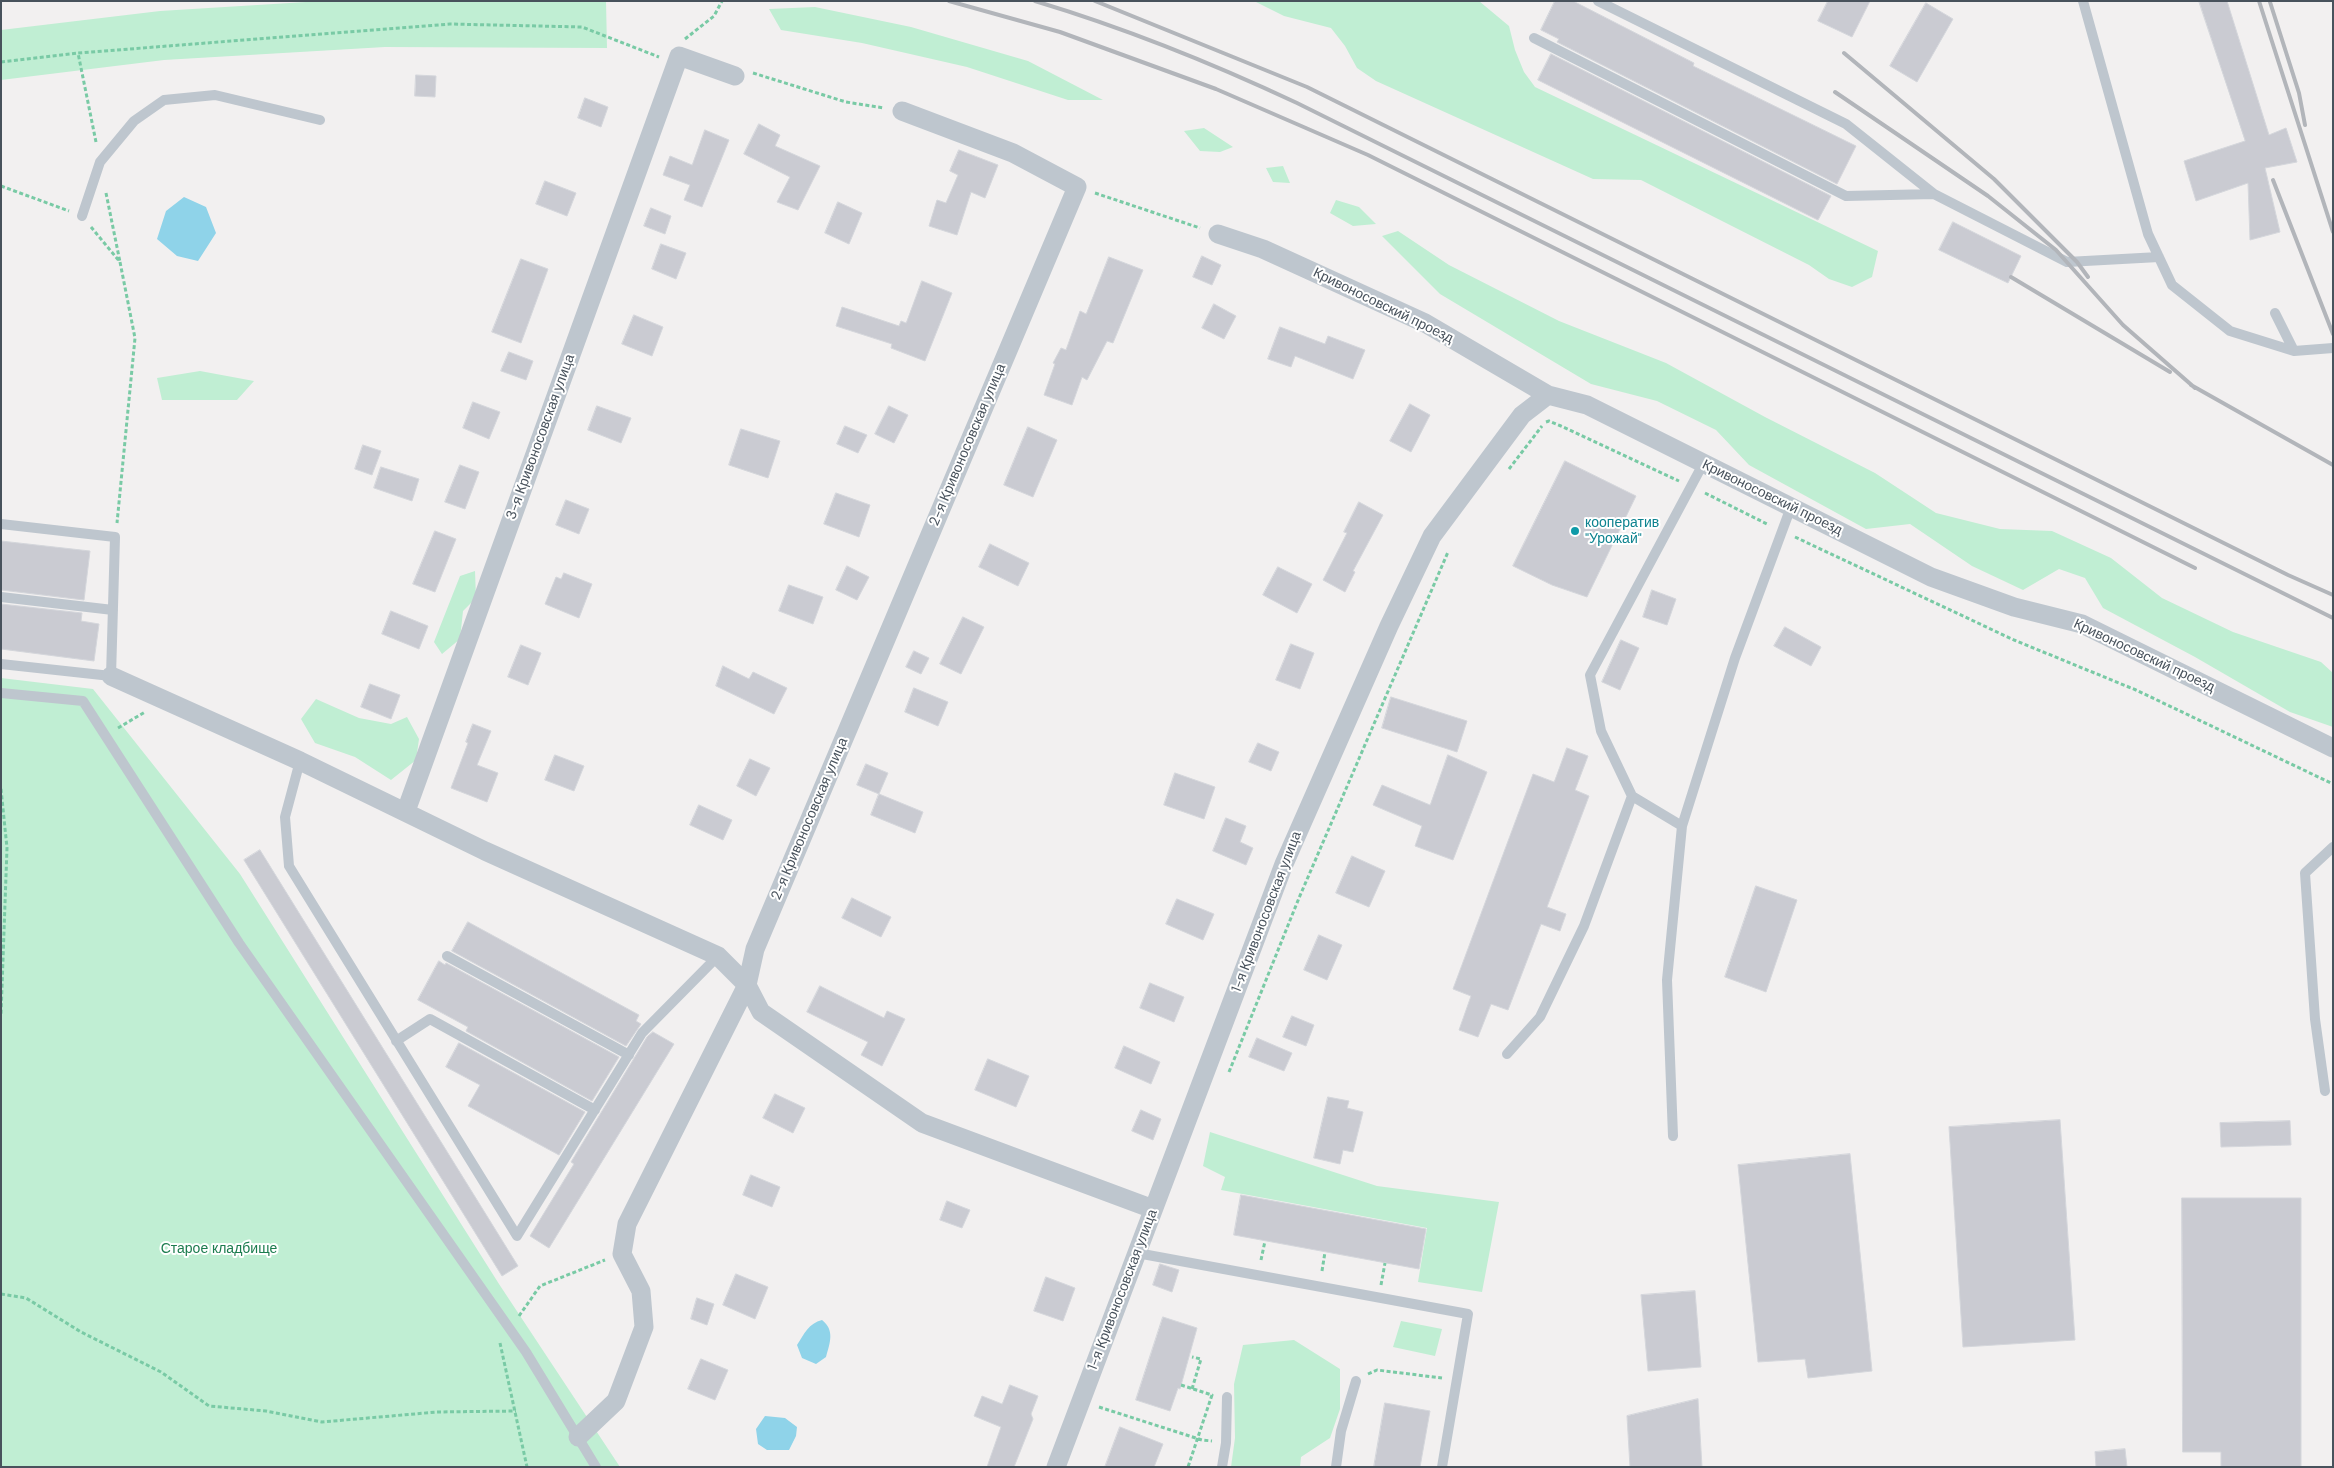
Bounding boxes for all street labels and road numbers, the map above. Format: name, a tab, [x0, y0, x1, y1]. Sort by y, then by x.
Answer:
street label: Кривоносовский проезд	[1310, 265, 1456, 347]
street label: 3-я Кривоносовская улица	[503, 352, 579, 522]
street label: 2-я Кривоносовская улица	[926, 361, 1010, 529]
street label: Кривоносовский проезд	[1699, 457, 1845, 539]
street label: Кривоносовский проезд	[2071, 616, 2217, 696]
street label: 2-я Кривоносовская улица	[768, 735, 852, 903]
street label: 1-я Кривоносовская улица	[1229, 829, 1305, 995]
street label: 1-я Кривоносовская улица	[1085, 1207, 1161, 1373]

